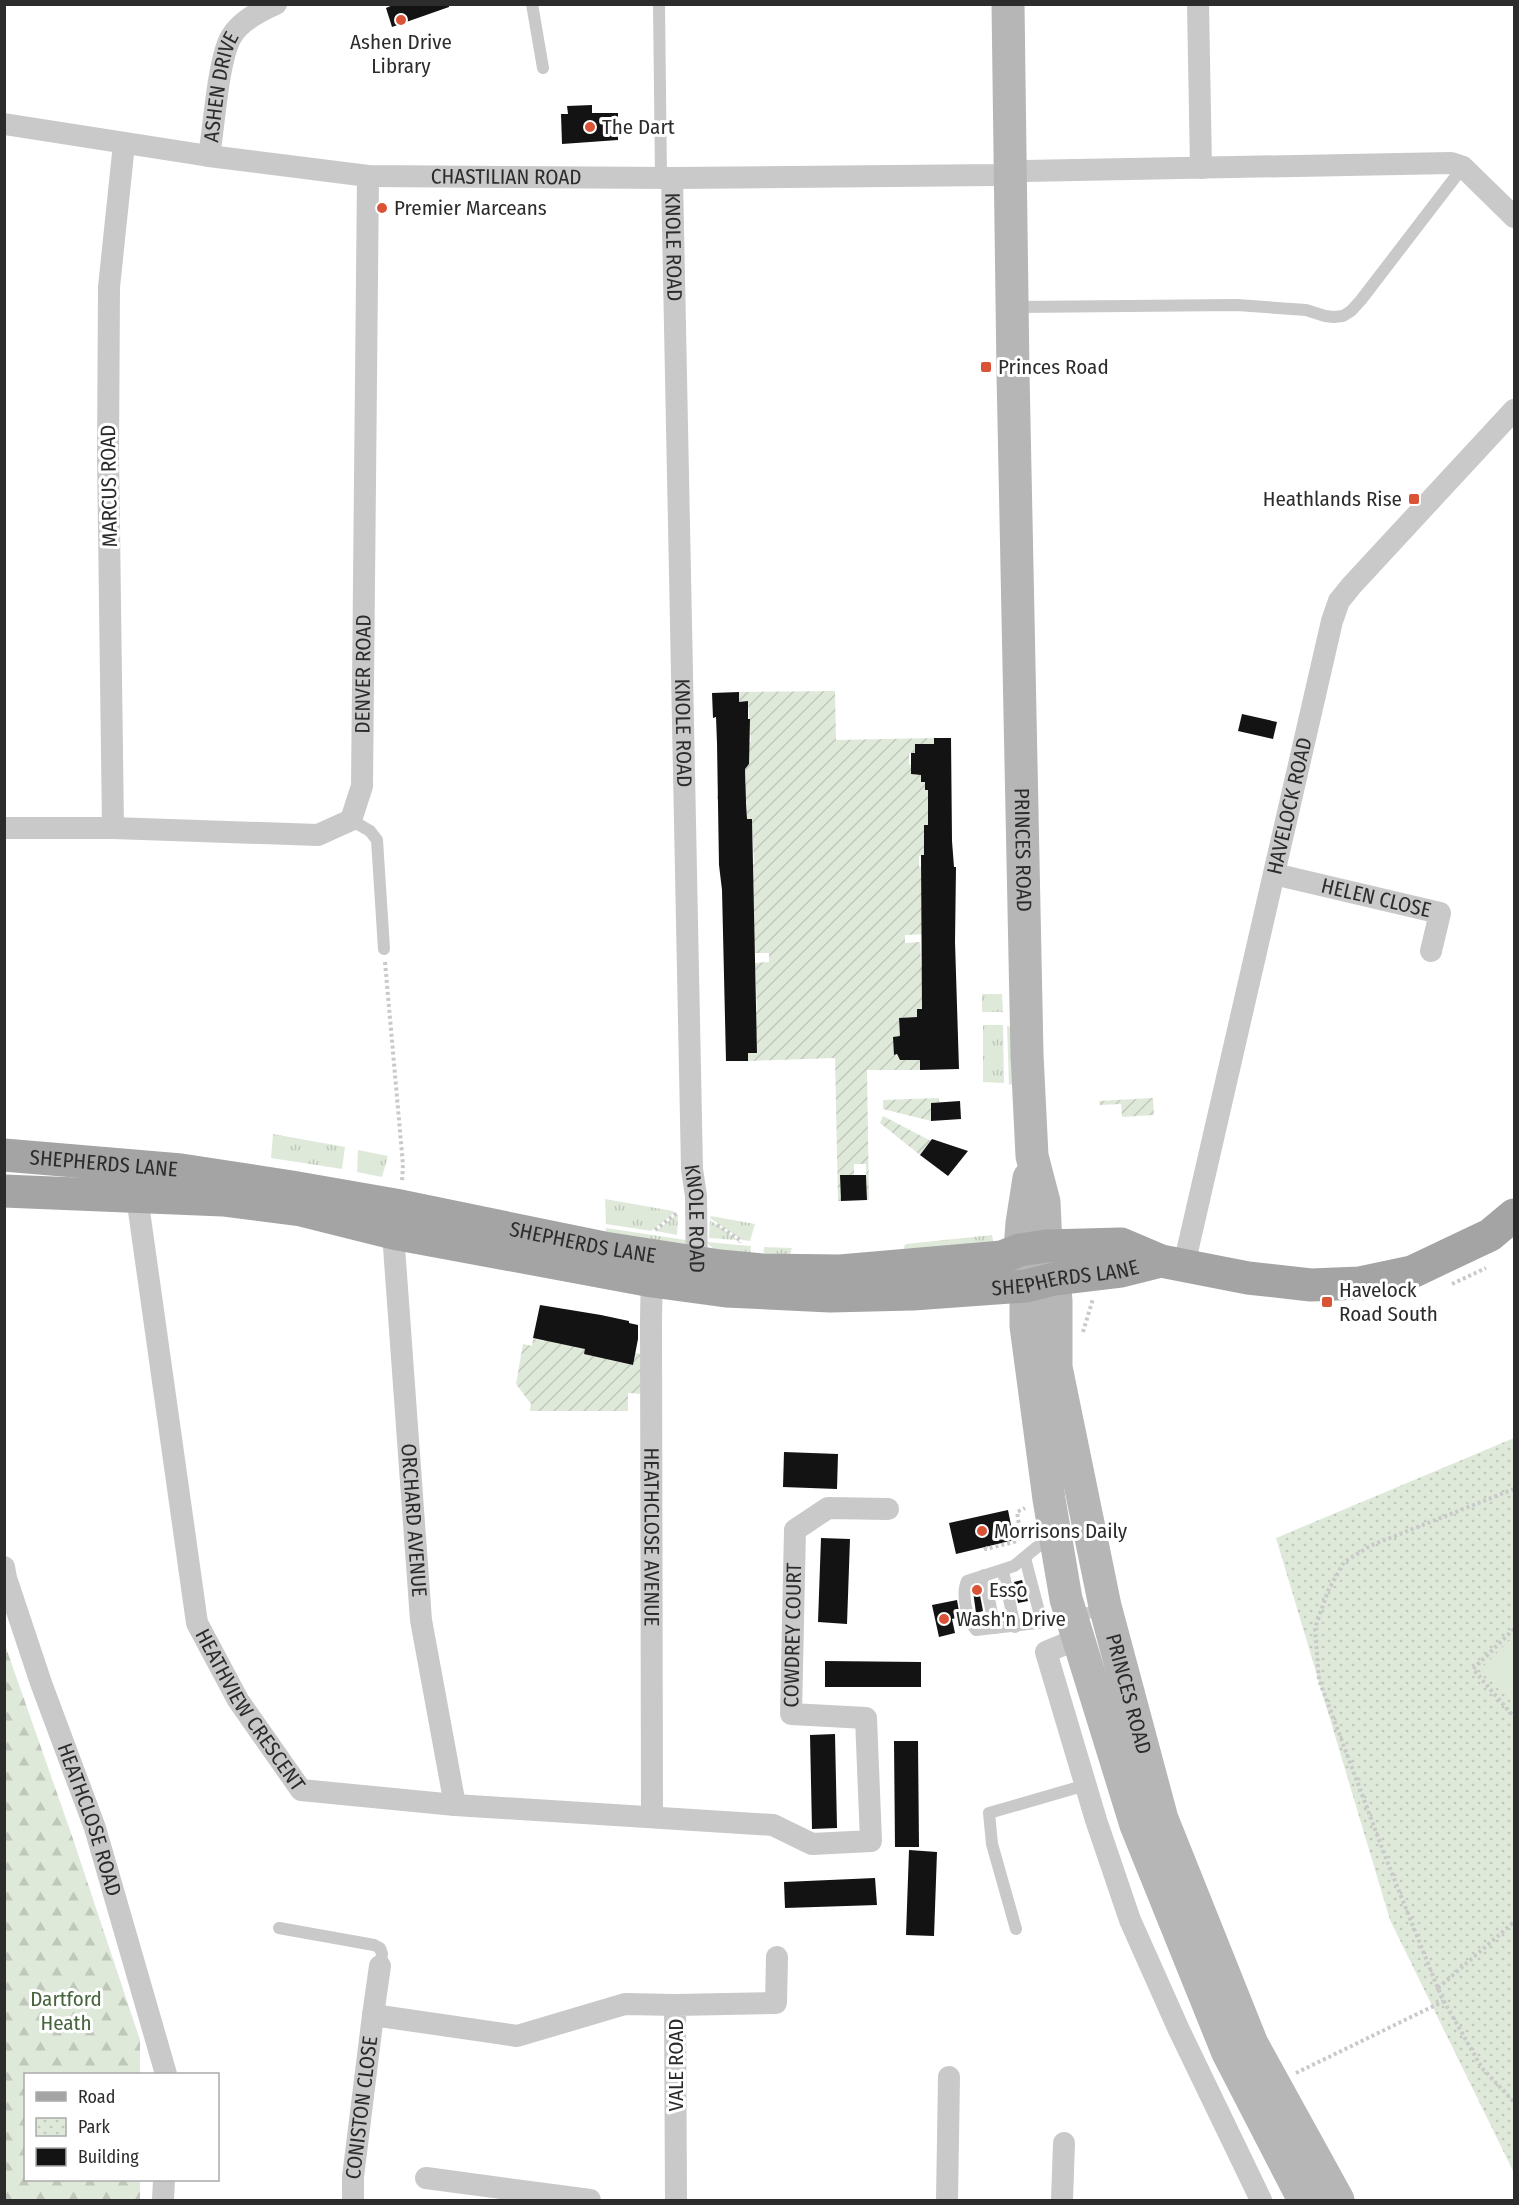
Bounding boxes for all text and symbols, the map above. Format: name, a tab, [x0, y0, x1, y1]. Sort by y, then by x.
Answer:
marker: Ashen Drive Library	[394, 13, 408, 27]
street label: ASHEN DRIVE	[198, 27, 245, 144]
place label: Ashen Drive Library	[350, 29, 452, 79]
place label: The Dart	[602, 114, 675, 140]
marker: The Dart	[583, 120, 597, 134]
street label: CHASTILIAN ROAD	[431, 163, 582, 190]
street label: KNOLE ROAD	[659, 192, 687, 302]
place label: Premier Marceans	[394, 195, 547, 221]
marker: Premier Marceans	[375, 201, 389, 215]
place label: Princes Road	[998, 354, 1109, 380]
marker: Princes Road	[979, 360, 993, 374]
street label: MARCUS ROAD	[95, 424, 123, 548]
place label: Heathlands Rise	[1263, 486, 1402, 512]
marker: Heathlands Rise	[1407, 492, 1421, 506]
street label: DENVER ROAD	[350, 614, 377, 734]
street label: KNOLE ROAD	[669, 678, 697, 787]
street label: HAVELOCK ROAD	[1261, 735, 1318, 877]
street label: PRINCES ROAD	[1009, 788, 1037, 912]
street label: HELEN CLOSE	[1319, 873, 1434, 924]
street label: SHEPHERDS LANE	[29, 1144, 179, 1183]
street label: KNOLE ROAD	[678, 1163, 710, 1273]
street label: SHEPHERDS LANE	[507, 1216, 658, 1269]
street label: SHEPHERDS LANE	[991, 1254, 1142, 1301]
place label: Havelock Road South	[1339, 1277, 1438, 1327]
marker: Havelock Road South	[1320, 1295, 1334, 1309]
street label: ORCHARD AVENUE	[395, 1443, 432, 1598]
street label: HEATHCLOSE AVENUE	[638, 1448, 665, 1627]
place label: Morrisons Daily	[994, 1518, 1128, 1544]
marker: Morrisons Daily	[975, 1524, 989, 1538]
street label: COWDREY COURT	[778, 1562, 807, 1708]
place label: Esso	[989, 1577, 1028, 1603]
marker: Esso	[970, 1583, 984, 1597]
place label: Wash'n Drive	[956, 1606, 1066, 1632]
marker: Wash'n Drive	[937, 1612, 951, 1626]
street label: HEATHVIEW CRESCENT	[189, 1624, 311, 1796]
street label: PRINCES ROAD	[1100, 1631, 1157, 1757]
street label: HEATHCLOSE ROAD	[52, 1739, 127, 1899]
park label: Dartford Heath	[30, 1986, 102, 2036]
street label: VALE ROAD	[663, 2018, 689, 2112]
street label: CONISTON CLOSE	[340, 2034, 383, 2181]
legend	[24, 2073, 219, 2181]
text: Road	[78, 2086, 115, 2108]
text: Park	[78, 2116, 111, 2138]
text: Building	[78, 2146, 139, 2168]

